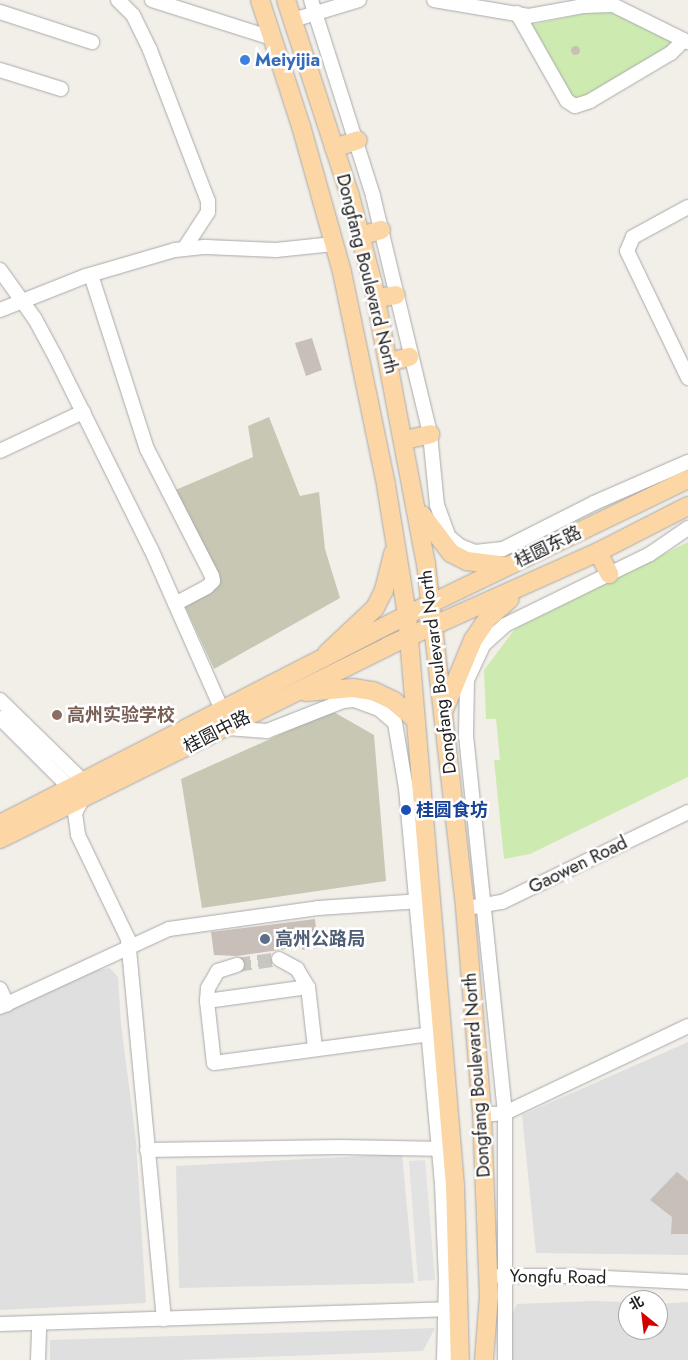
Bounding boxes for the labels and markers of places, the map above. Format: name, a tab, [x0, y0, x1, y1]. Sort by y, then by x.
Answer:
place label: Meiyijia	[255, 49, 320, 71]
marker: Meiyijia	[239, 54, 251, 66]
place label: 高州实验学校	[67, 704, 175, 726]
marker: 高州实验学校	[51, 709, 63, 721]
place label: 桂圆食坊	[416, 799, 488, 821]
marker: 桂圆食坊	[400, 804, 412, 816]
place label: 高州公路局	[275, 928, 365, 950]
marker: 高州公路局	[259, 933, 271, 945]

